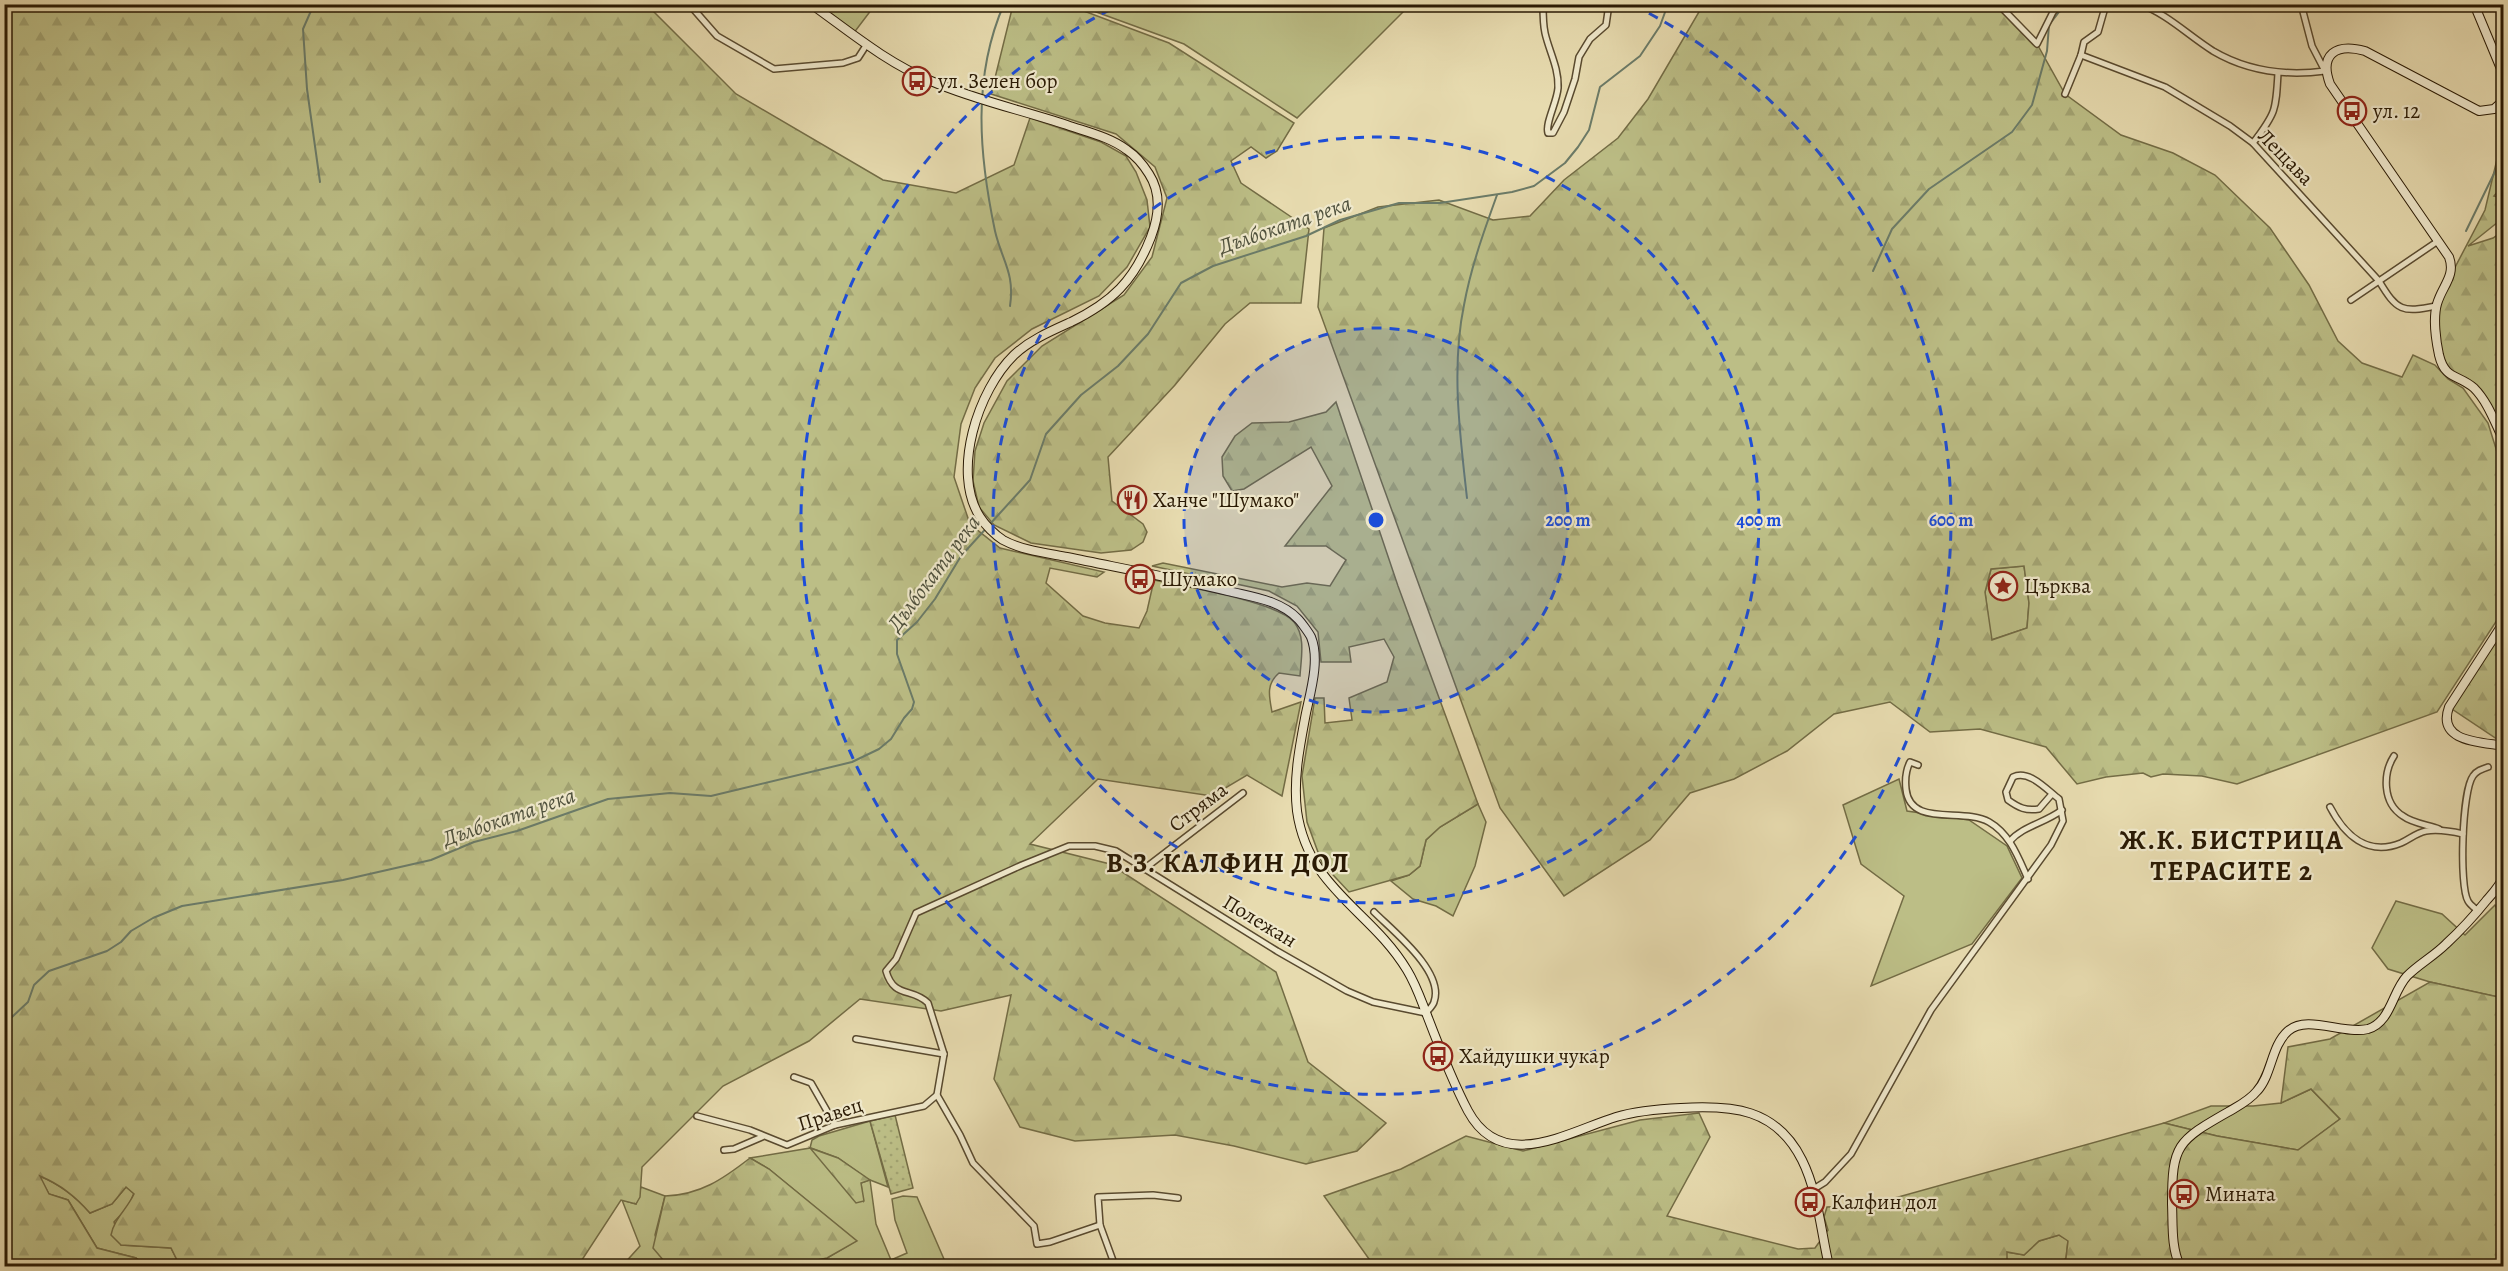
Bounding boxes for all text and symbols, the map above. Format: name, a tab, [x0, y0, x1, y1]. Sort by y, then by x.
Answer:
bus stop icon: ул. Зелен бор	[901, 65, 933, 97]
place label: ул. Зелен бор	[937, 67, 1058, 95]
bus stop icon: ул. 12	[2336, 95, 2368, 127]
place label: ул. 12	[2372, 97, 2420, 125]
street label: Лещава	[2252, 122, 2320, 192]
water label: Дълбоката река	[1213, 188, 1355, 262]
restaurant icon: Ханче "Шумако"	[1116, 484, 1148, 516]
place label: Ханче "Шумако"	[1153, 486, 1299, 514]
text: 200 m	[1545, 508, 1591, 532]
text: 400 m	[1737, 508, 1781, 532]
text: 600 m	[1929, 508, 1973, 532]
water label: Дълбоката река	[879, 509, 988, 639]
centre of rings	[1366, 510, 1386, 530]
bus stop icon: Шумако	[1124, 563, 1156, 595]
place label: Шумако	[1161, 565, 1237, 593]
place icon: Църква	[1987, 570, 2019, 602]
place label: Църква	[2024, 572, 2091, 600]
street label: Стряма	[1163, 775, 1233, 838]
water label: Дълбоката река	[437, 780, 579, 854]
district label: Ж.К. БИСТРИЦА ТЕРАСИТЕ 2	[2120, 822, 2344, 889]
district label: В.З. КАЛФИН ДОЛ	[1106, 845, 1350, 881]
street label: Полежан	[1218, 888, 1302, 954]
bus stop icon: Хайдушки чукар	[1422, 1040, 1454, 1072]
place label: Хайдушки чукар	[1459, 1042, 1610, 1070]
street label: Правец	[794, 1090, 866, 1138]
bus stop icon: Мината	[2168, 1178, 2200, 1210]
place label: Мината	[2205, 1180, 2276, 1208]
bus stop icon: Калфин дол	[1794, 1186, 1826, 1218]
place label: Калфин дол	[1831, 1188, 1937, 1216]

